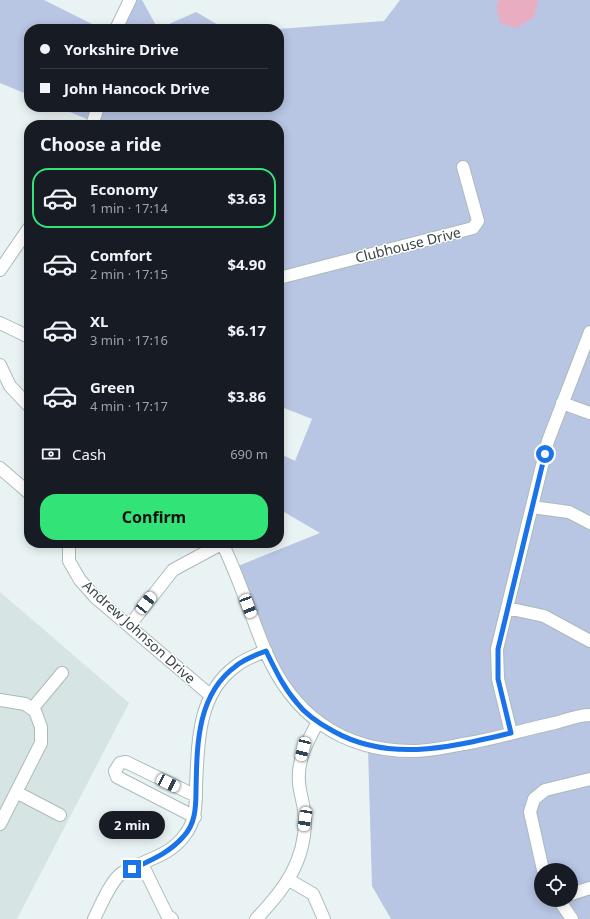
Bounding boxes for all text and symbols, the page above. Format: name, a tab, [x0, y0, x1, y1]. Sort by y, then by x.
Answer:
text: Yorkshire Drive	[64, 39, 179, 59]
text: John Hancock Drive	[64, 78, 210, 98]
text: Choose a ride	[40, 132, 161, 156]
text: Economy	[90, 179, 158, 199]
icon: car	[42, 180, 78, 216]
text: $3.63	[227, 188, 266, 208]
text: 1 min · 17:14	[90, 199, 168, 217]
street label: Clubhouse Drive	[353, 222, 463, 267]
text: Comfort	[90, 245, 152, 265]
icon: car	[42, 246, 78, 282]
text: $4.90	[227, 254, 266, 274]
text: 2 min · 17:15	[90, 265, 168, 283]
text: XL	[90, 311, 108, 331]
icon: car	[42, 312, 78, 348]
text: $6.17	[227, 320, 266, 340]
text: 3 min · 17:16	[90, 331, 168, 349]
text: Green	[90, 377, 135, 397]
icon: car	[42, 378, 78, 414]
text: $3.86	[227, 386, 266, 406]
text: 4 min · 17:17	[90, 397, 168, 415]
icon: cash	[40, 443, 62, 465]
text: Cash	[72, 444, 106, 464]
text: 690 m	[230, 445, 268, 463]
route start	[536, 445, 554, 463]
button: Confirm	[40, 494, 268, 540]
street label: Andrew Johnson Drive	[79, 576, 200, 687]
car	[134, 590, 158, 616]
car	[238, 593, 258, 619]
car	[294, 736, 312, 762]
car	[155, 772, 181, 794]
car	[297, 806, 313, 832]
callout: 2 min	[99, 811, 165, 839]
text: 2 min	[114, 816, 150, 834]
route end	[123, 860, 141, 878]
map controls	[534, 863, 578, 907]
button: locate	[534, 863, 578, 907]

